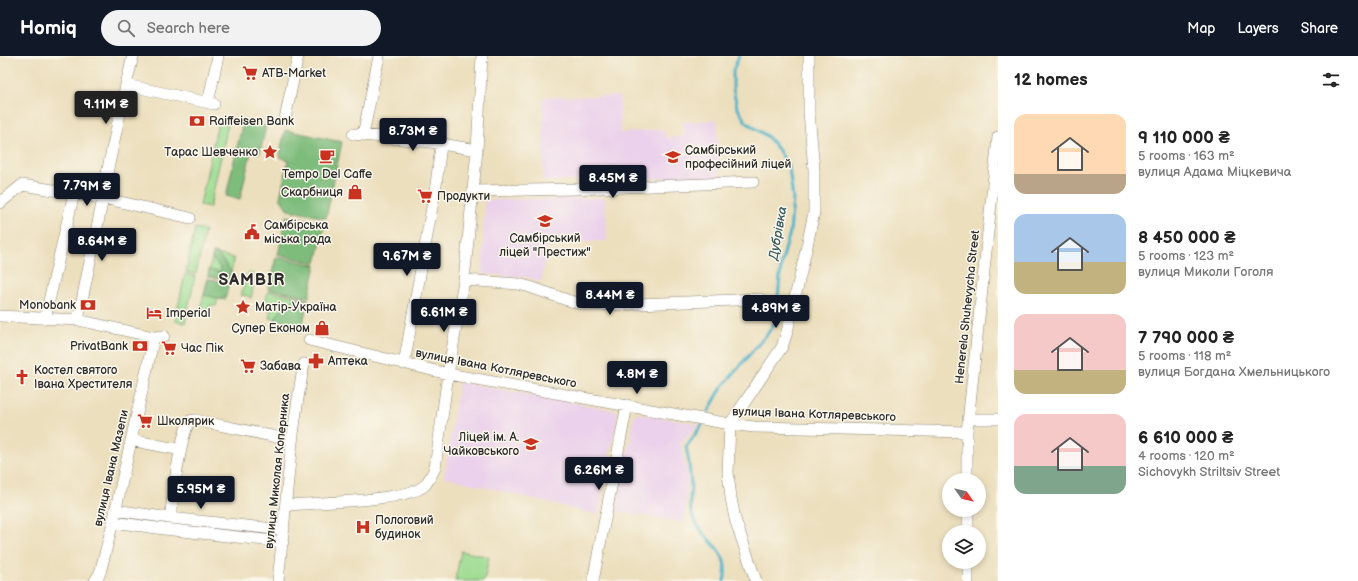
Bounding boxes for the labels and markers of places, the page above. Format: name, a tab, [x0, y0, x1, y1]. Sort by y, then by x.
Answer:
supermarket icon: ATB-Market	[241, 64, 259, 82]
place label: ATB-Market	[262, 66, 326, 81]
pin: 9.11M ₴	[69, 91, 143, 125]
bank icon: Raiffeisen Bank	[188, 112, 206, 130]
place label: Raiffeisen Bank	[209, 114, 294, 129]
pin: 8.73M ₴	[376, 118, 450, 152]
place icon: Тарас Шевченко	[261, 143, 279, 161]
place label: Самбірський професійний ліцей	[685, 143, 792, 172]
place label: Тарас Шевченко	[164, 145, 258, 160]
cafe icon: Tempo Del Caffe	[318, 147, 336, 165]
school or university icon: Самбірський професійний ліцей	[664, 148, 682, 166]
pin: 8.45M ₴	[576, 165, 650, 199]
place label: Tempo Del Caffe	[282, 167, 372, 182]
pin: 7.79M ₴	[50, 173, 124, 207]
shop icon: Скарбниця	[346, 183, 364, 201]
place label: Скарбниця	[281, 185, 343, 200]
supermarket icon: Продукти	[416, 187, 434, 205]
place label: Продукти	[437, 189, 490, 204]
school or university icon: Самбірський ліцей "Престиж"	[536, 212, 554, 230]
place label: Самбірська міська рада	[264, 218, 331, 247]
public building icon: Самбірська міська рада	[243, 223, 261, 241]
pin: 8.64M ₴	[65, 228, 139, 262]
place label: Самбірський ліцей "Престиж"	[499, 231, 591, 260]
pin: 9.67M ₴	[370, 243, 444, 277]
pin: 8.44M ₴	[573, 282, 647, 316]
pin: 4.89M ₴	[739, 295, 813, 329]
bank icon: Monobank	[79, 296, 97, 314]
place label: Monobank	[19, 298, 76, 313]
place icon: Матір-Україна	[234, 298, 252, 316]
pin: 6.61M ₴	[407, 299, 481, 333]
place label: Матір-Україна	[255, 300, 337, 315]
hotel icon: Imperial	[145, 304, 163, 322]
place label: Imperial	[166, 306, 210, 321]
shop icon: Супер Економ	[313, 319, 331, 337]
place label: Супер Економ	[231, 321, 310, 336]
bank icon: PrivatBank	[131, 337, 149, 355]
place label: PrivatBank	[70, 339, 128, 354]
supermarket icon: Час Пік	[160, 339, 178, 357]
place label: Час Пік	[181, 341, 224, 356]
pharmacy icon: Аптека	[307, 352, 325, 370]
place label: Аптека	[327, 354, 368, 369]
supermarket icon: Забава	[239, 357, 257, 375]
place label: Забава	[260, 359, 301, 374]
pin: 4.8M ₴	[604, 361, 670, 395]
place label: Костел святого Івана Хрестителя	[34, 363, 133, 392]
church icon: Костел святого Івана Хрестителя	[13, 368, 31, 386]
supermarket icon: Школярик	[136, 412, 154, 430]
place label: Школярик	[157, 414, 215, 429]
place label: Ліцей ім. А. Чайковського	[443, 430, 519, 459]
school or university icon: Ліцей ім. А. Чайковського	[522, 435, 540, 453]
pin: 6.26M ₴	[562, 457, 636, 491]
pin: 5.95M ₴	[164, 476, 238, 510]
place label: Пологовий будинок	[375, 513, 434, 542]
hospital icon: Пологовий будинок	[354, 518, 372, 536]

